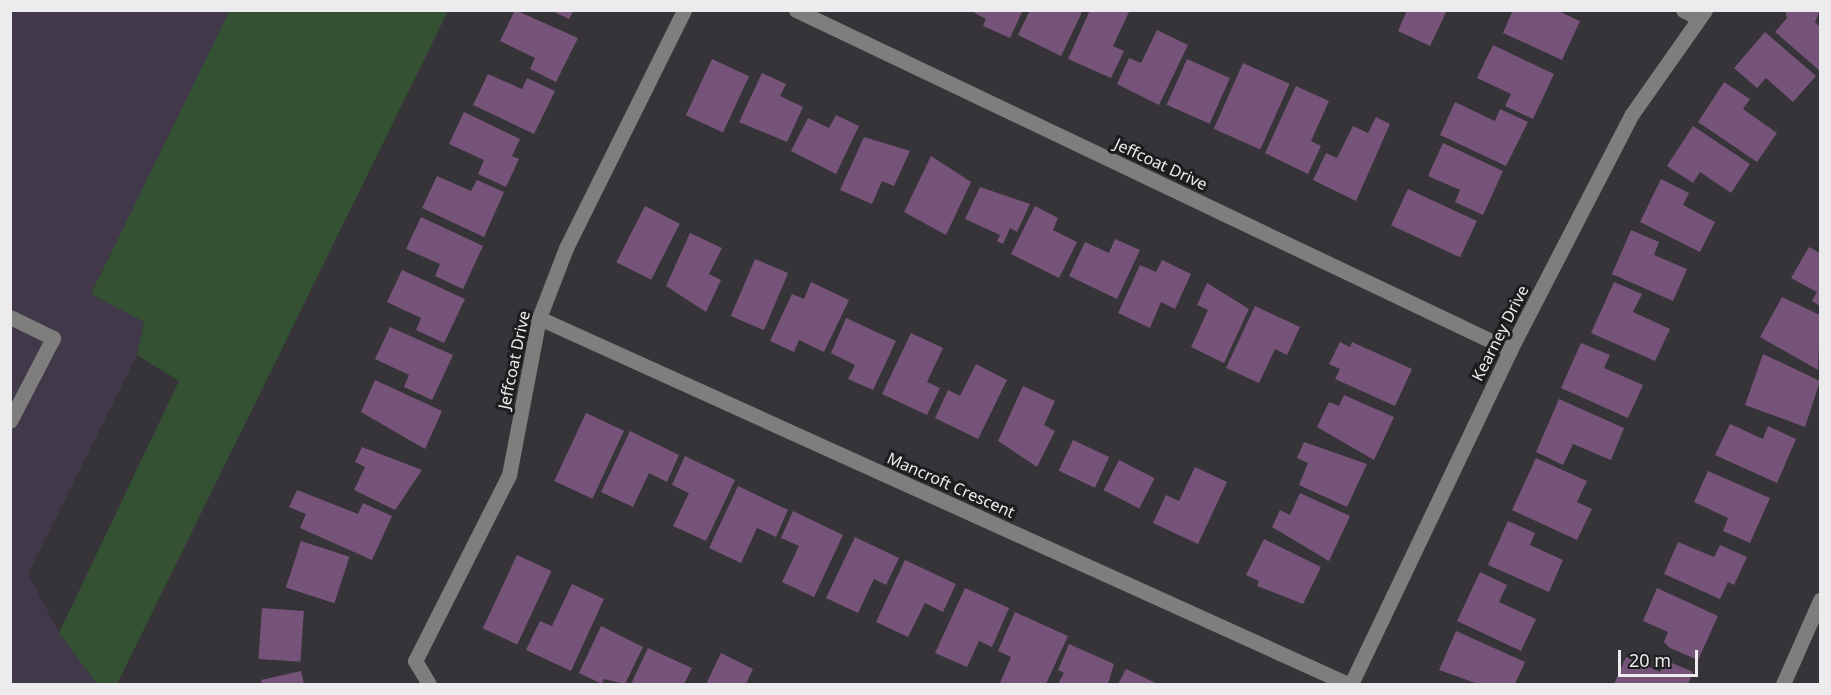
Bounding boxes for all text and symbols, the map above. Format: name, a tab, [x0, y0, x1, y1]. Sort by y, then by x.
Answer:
street label: Jeffcoat Drive	[1112, 134, 1210, 194]
street label: Kearney Drive	[1468, 282, 1532, 384]
street label: Jeffcoat Drive	[494, 309, 534, 411]
street label: Mancroft Crescent	[884, 448, 1018, 522]
scale bar	[1621, 638, 1700, 676]
text: 20 m	[1629, 648, 1671, 672]

